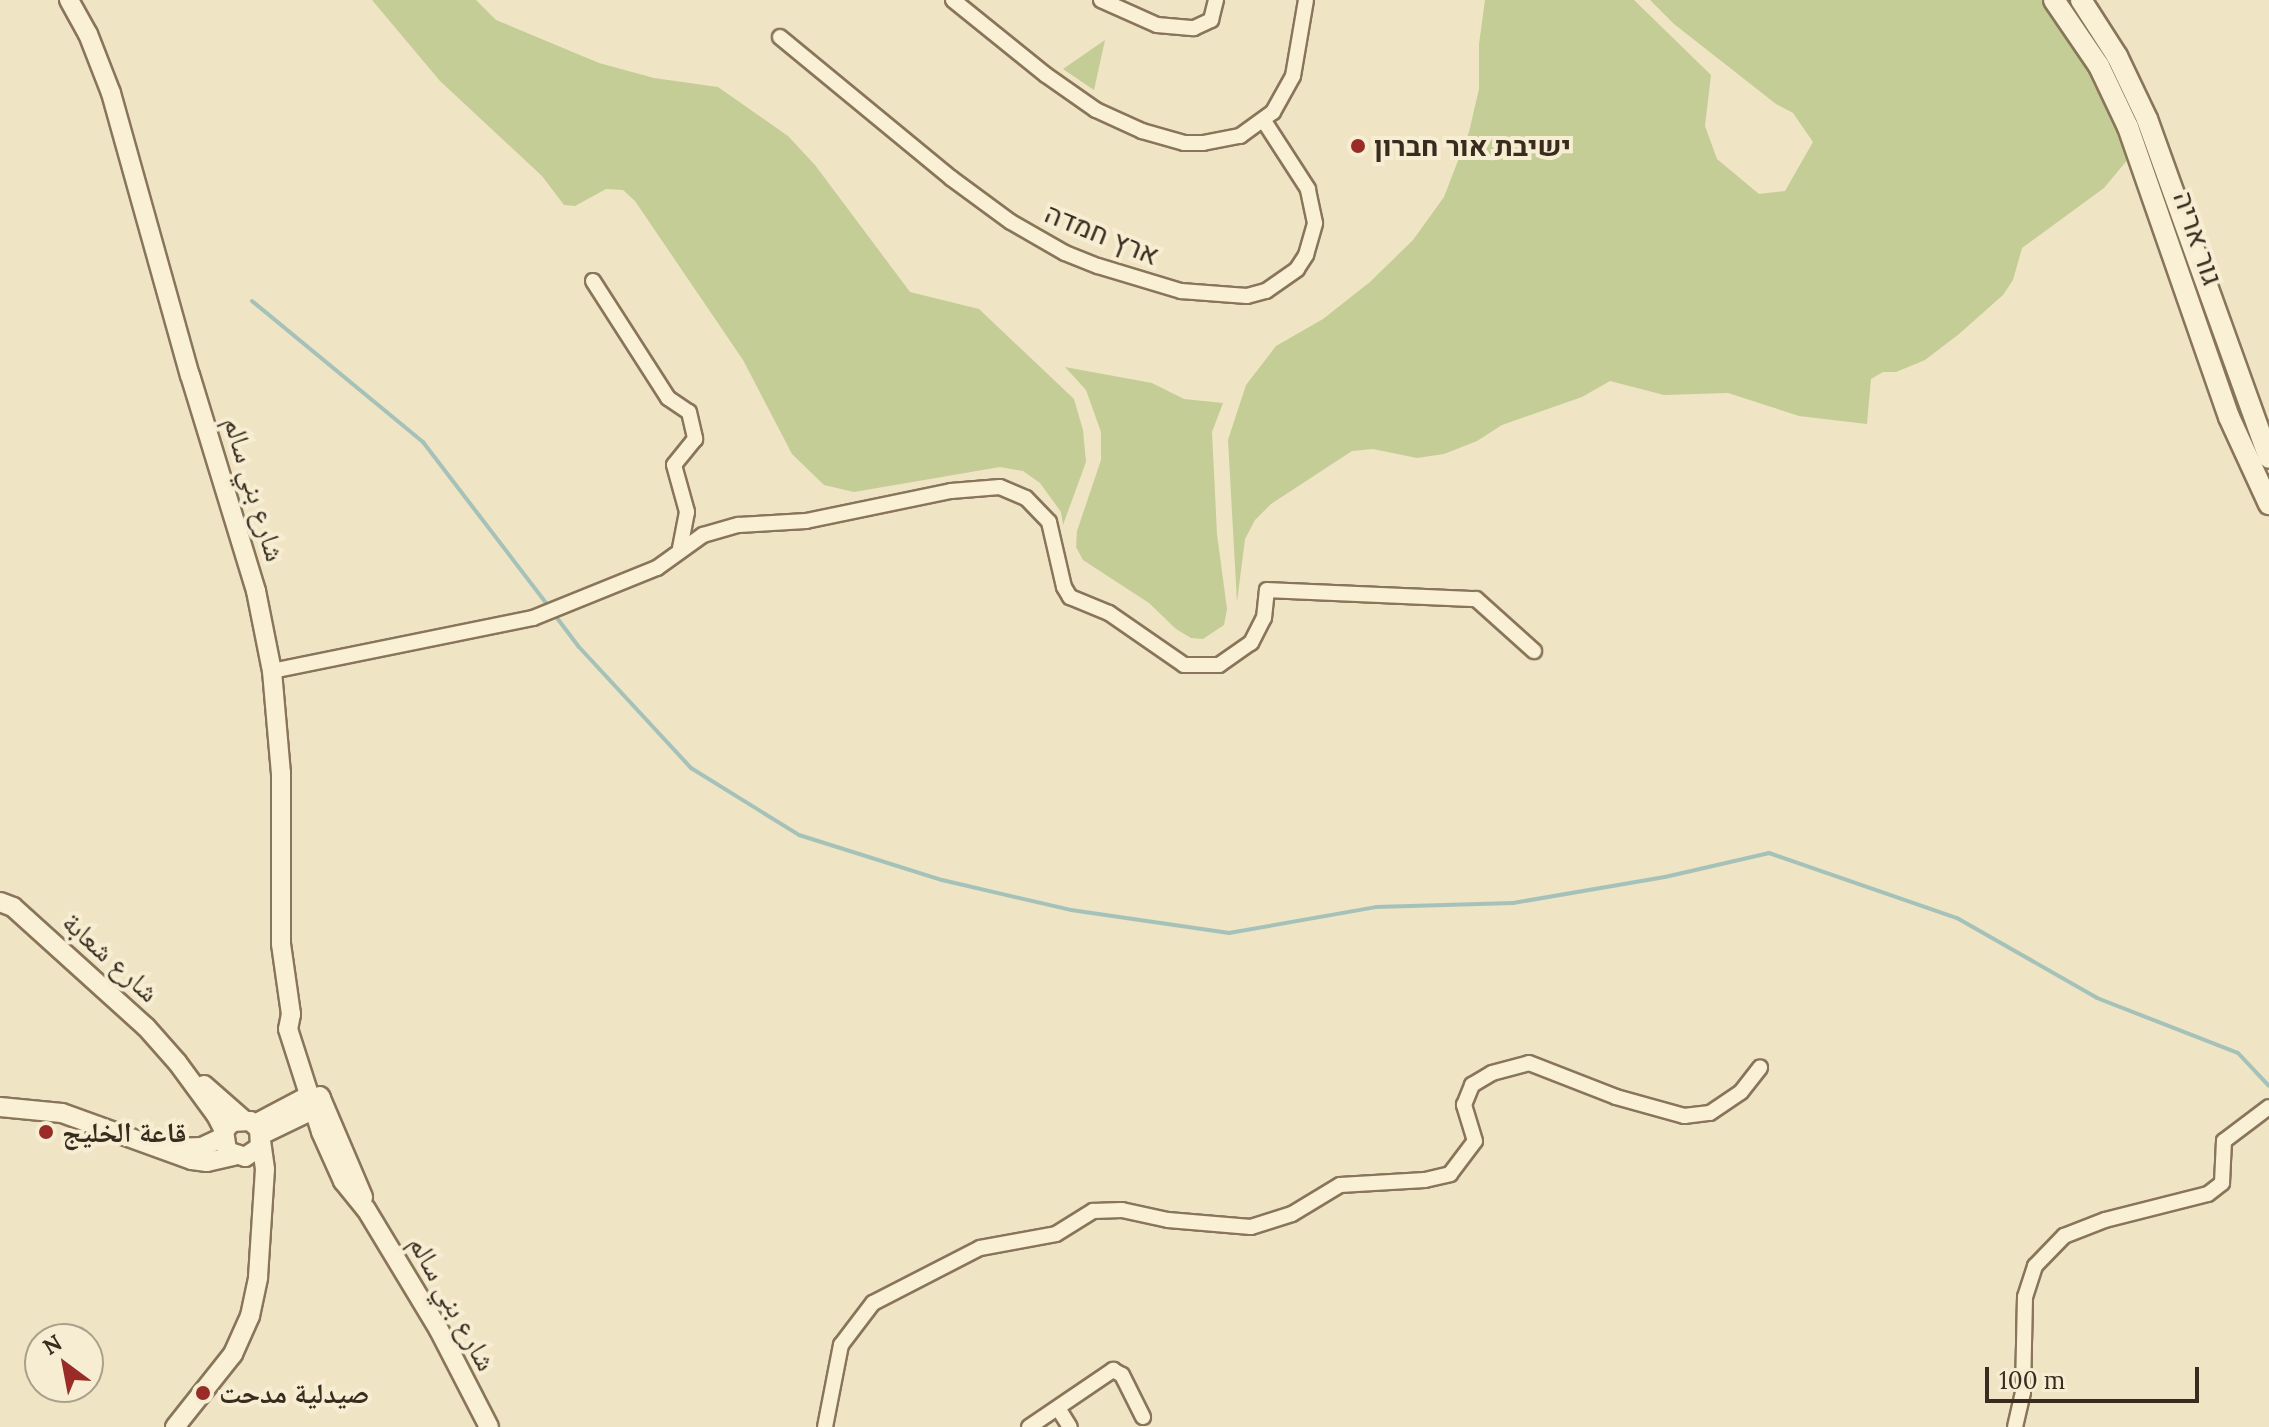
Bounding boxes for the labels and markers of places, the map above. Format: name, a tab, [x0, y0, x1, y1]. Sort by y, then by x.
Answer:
place label: ישיבת אור חברון	[1374, 129, 1571, 163]
marker: ישיבת אור חברון	[1349, 137, 1367, 155]
place label: قاعة الخليج	[62, 1115, 187, 1149]
marker: قاعة الخليج	[37, 1123, 55, 1141]
place label: صيدلية مدحت	[219, 1376, 369, 1410]
marker: صيدلية مدحت	[194, 1384, 212, 1402]

